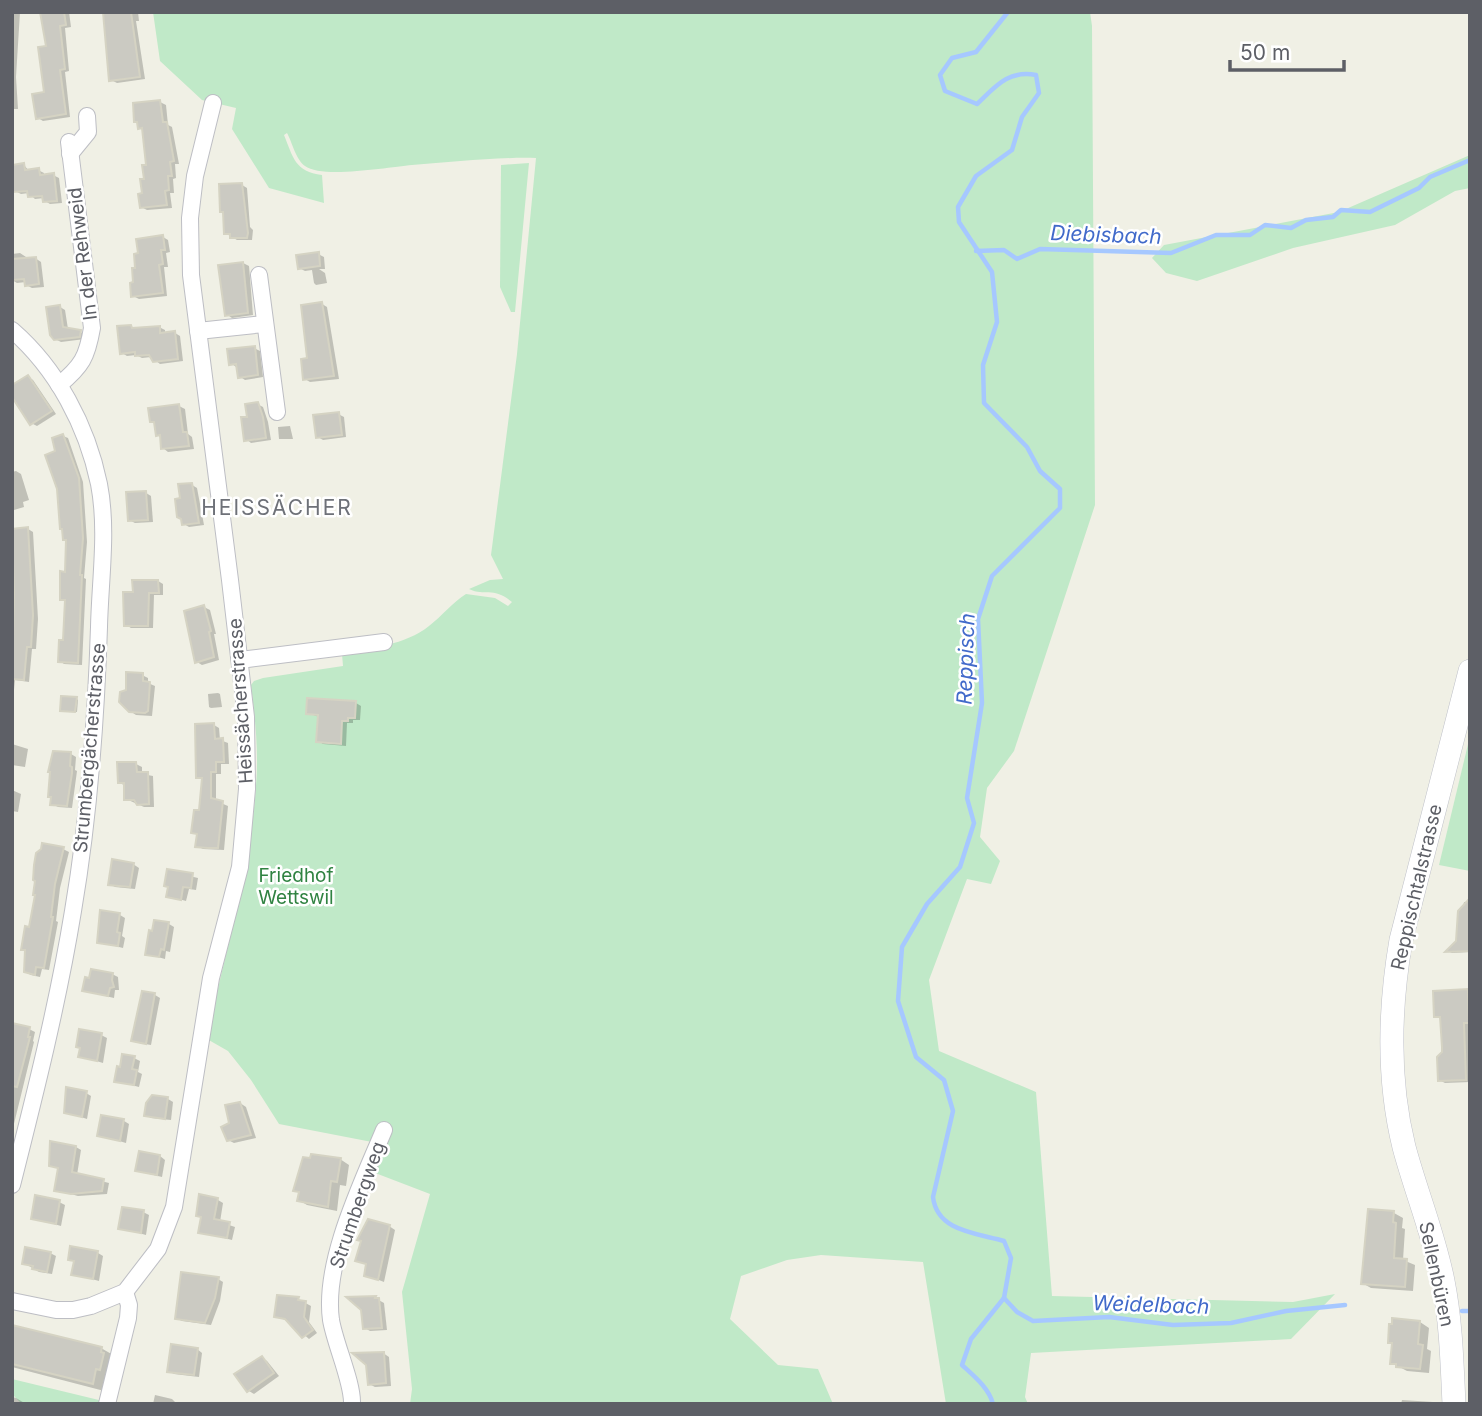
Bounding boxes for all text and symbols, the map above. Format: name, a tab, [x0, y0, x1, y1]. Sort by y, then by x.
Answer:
scale bar	[1230, 28, 1344, 72]
text: 50 m	[1240, 40, 1290, 65]
street label: In der Rehweid	[63, 186, 102, 322]
water label: Diebisbach	[1050, 220, 1162, 249]
district label: HEISSÄCHER	[201, 494, 353, 520]
water label: Reppisch	[951, 613, 980, 705]
street label: Heissächerstrasse	[223, 617, 258, 785]
street label: Strumbergächerstrasse	[69, 642, 110, 854]
street label: Reppischtalstrasse	[1386, 802, 1447, 972]
park label: Friedhof Wettswil	[258, 864, 334, 909]
street label: Strumbergweg	[325, 1139, 390, 1272]
street label: Sellenbüren	[1414, 1219, 1459, 1329]
water label: Weidelbach	[1092, 1290, 1210, 1319]

